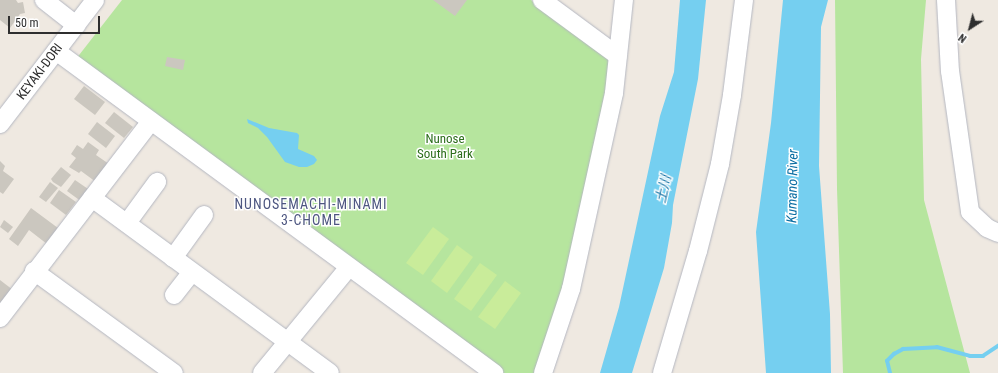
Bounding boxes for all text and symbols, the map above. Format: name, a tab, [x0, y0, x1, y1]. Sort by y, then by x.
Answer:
scale bar	[10, 8, 102, 34]
north arrow	[950, 8, 990, 48]
text: 50 m	[15, 16, 39, 30]
text: N	[956, 31, 969, 45]
street label: KEYAKI-DORI	[14, 41, 66, 103]
park label: Nunose South Park	[417, 132, 473, 163]
water label: Kumano River	[783, 149, 801, 223]
water label: 土川	[652, 173, 674, 205]
district label: NUNOSEMACHI-MINAMI 3-CHOME	[234, 196, 388, 228]

